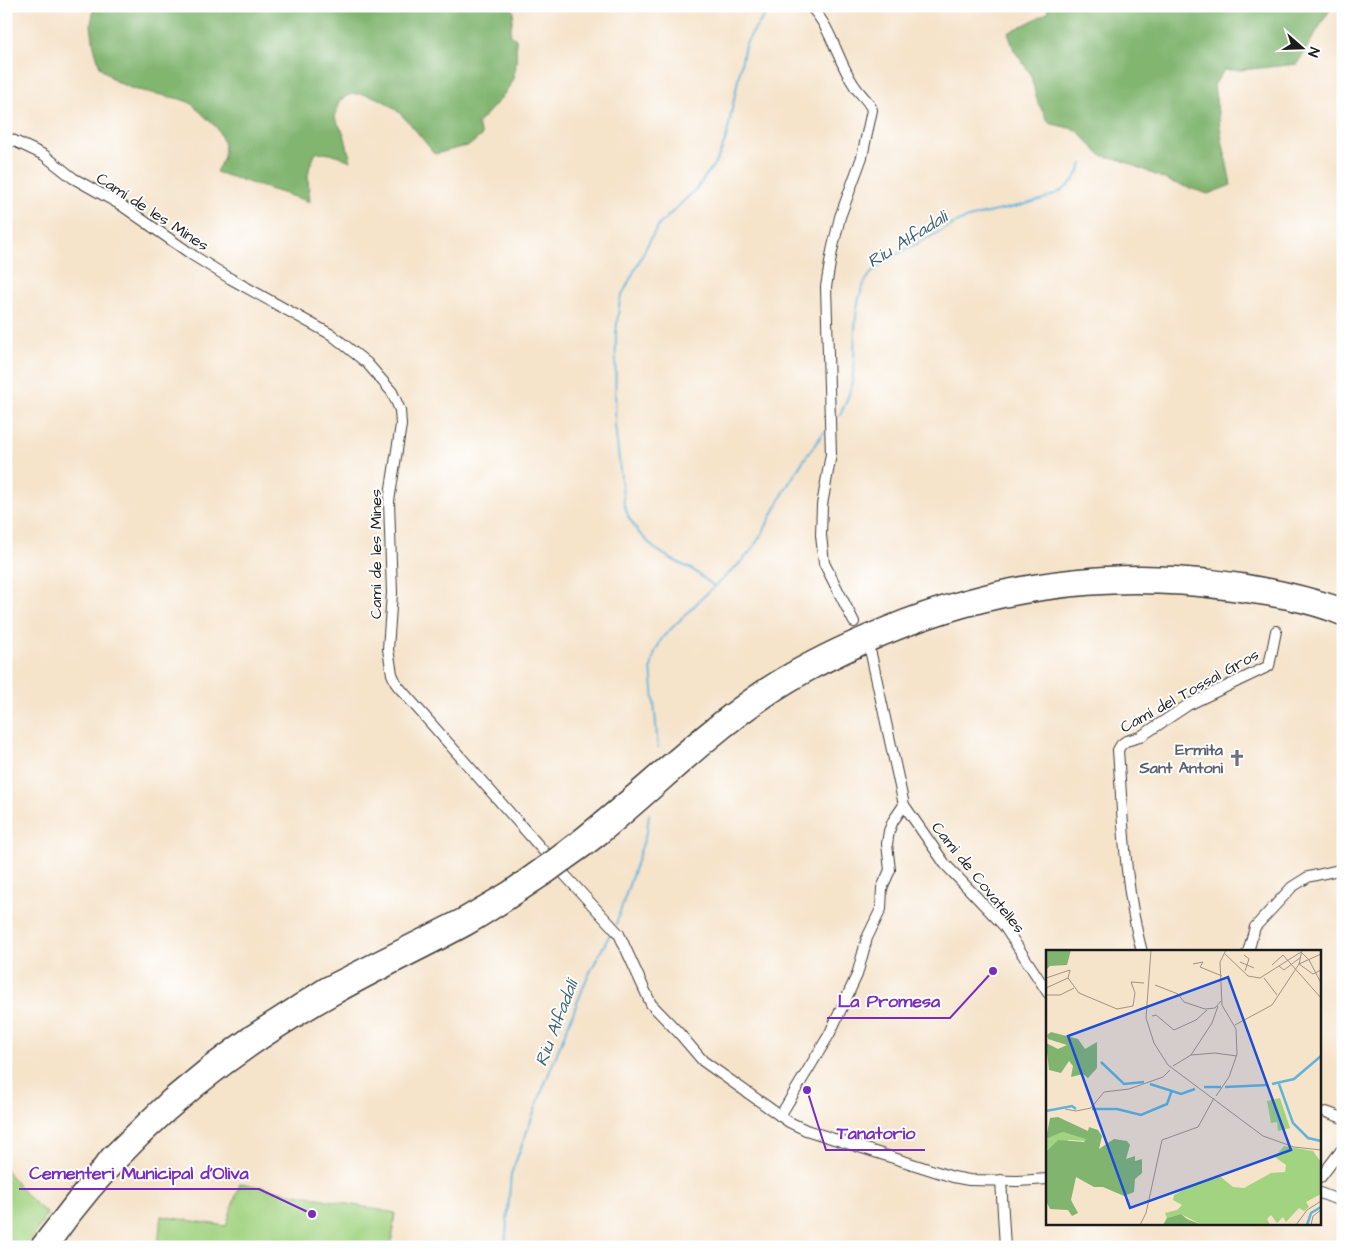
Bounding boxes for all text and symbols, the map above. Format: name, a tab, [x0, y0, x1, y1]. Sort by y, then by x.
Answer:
north arrow	[1276, 22, 1326, 72]
text: N	[1302, 45, 1324, 60]
street label: Camí de les Mines	[92, 167, 213, 256]
water label: Riu Alfadali	[862, 204, 954, 274]
street label: Camí de les Mines	[365, 489, 387, 619]
street label: Camí del Tossal Gros	[1116, 644, 1263, 738]
place label: Ermita Sant Antoni	[1139, 739, 1224, 779]
church icon: Ermita Sant Antoni	[1227, 748, 1247, 768]
street label: Camì de Covatelles	[926, 817, 1030, 938]
inset map	[1046, 950, 1322, 1226]
water label: Riu Alfadalí	[529, 974, 585, 1070]
callout: La Promesa	[827, 985, 950, 1018]
text: La Promesa	[838, 989, 941, 1014]
callout: Tanatorio	[826, 1117, 925, 1150]
text: Tanatorio	[836, 1121, 916, 1146]
callout: Cementeri Municipal d'Oliva	[19, 1156, 259, 1189]
text: Cementeri Municipal d'Oliva	[29, 1161, 250, 1186]

